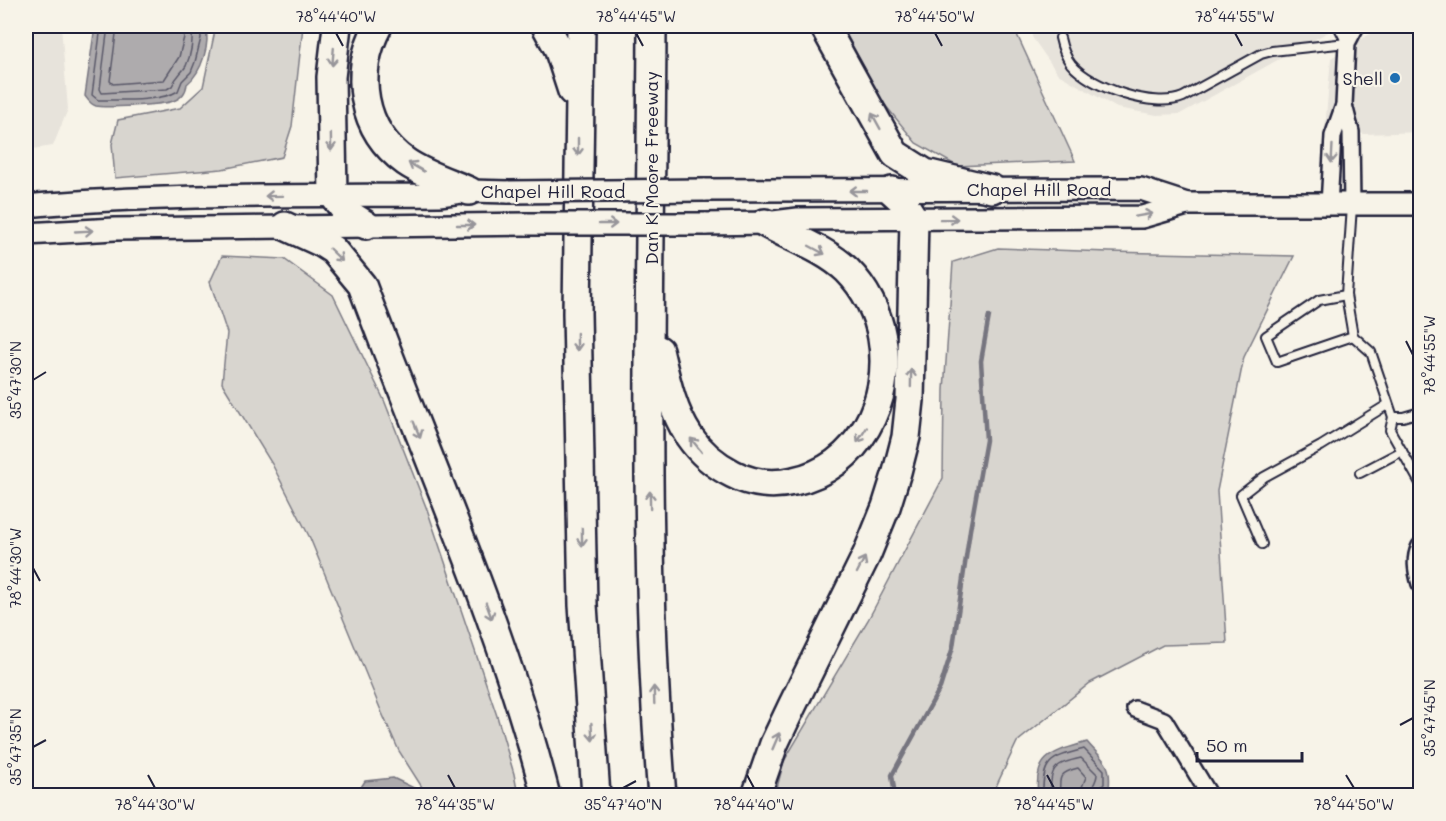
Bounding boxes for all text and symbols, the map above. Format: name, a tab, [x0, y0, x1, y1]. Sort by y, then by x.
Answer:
text: 78°44'40"W	[296, 6, 376, 26]
text: 78°44'45"W	[596, 6, 676, 26]
text: 78°44'50"W	[895, 6, 975, 26]
text: 78°44'55"W	[1195, 6, 1275, 26]
one-way arrow	[327, 47, 338, 67]
place label: Shell	[1343, 66, 1383, 90]
street label: Dan K Moore Freeway	[639, 71, 663, 265]
marker: Shell	[1388, 71, 1402, 85]
one-way arrow	[870, 113, 882, 130]
one-way arrow	[325, 132, 337, 152]
one-way arrow	[572, 136, 584, 156]
one-way arrow	[1326, 144, 1337, 164]
one-way arrow	[408, 161, 425, 173]
street label: Chapel Hill Road	[967, 177, 1111, 201]
street label: Chapel Hill Road	[481, 179, 625, 203]
one-way arrow	[849, 185, 869, 197]
one-way arrow	[265, 190, 285, 202]
one-way arrow	[1134, 209, 1153, 220]
one-way arrow	[939, 213, 959, 225]
one-way arrow	[597, 218, 617, 230]
one-way arrow	[456, 219, 476, 231]
one-way arrow	[73, 225, 93, 236]
one-way arrow	[808, 244, 825, 256]
one-way arrow	[329, 247, 344, 262]
text: 78°44'55"W	[1419, 315, 1439, 395]
one-way arrow	[572, 331, 583, 351]
text: 35°47'30"N	[5, 341, 25, 419]
one-way arrow	[905, 369, 916, 389]
one-way arrow	[413, 420, 424, 438]
one-way arrow	[855, 426, 868, 443]
one-way arrow	[689, 437, 702, 453]
one-way arrow	[644, 491, 655, 511]
one-way arrow	[576, 526, 588, 546]
text: 78°44'30"W	[5, 528, 25, 608]
one-way arrow	[856, 557, 868, 575]
one-way arrow	[484, 601, 495, 620]
text: 35°47'45"N	[1419, 679, 1439, 757]
one-way arrow	[649, 686, 660, 706]
text: 35°47'35"N	[5, 708, 25, 786]
one-way arrow	[586, 721, 597, 741]
scale bar	[1197, 725, 1302, 763]
one-way arrow	[771, 732, 782, 750]
text: 50 m	[1206, 733, 1248, 757]
text: 78°44'30"W	[115, 794, 195, 814]
text: 78°44'35"W	[415, 794, 495, 814]
text: 35°47'40"N	[584, 794, 662, 814]
text: 78°44'40"W	[714, 794, 794, 814]
text: 78°44'45"W	[1014, 794, 1094, 814]
text: 78°44'50"W	[1314, 794, 1394, 814]

